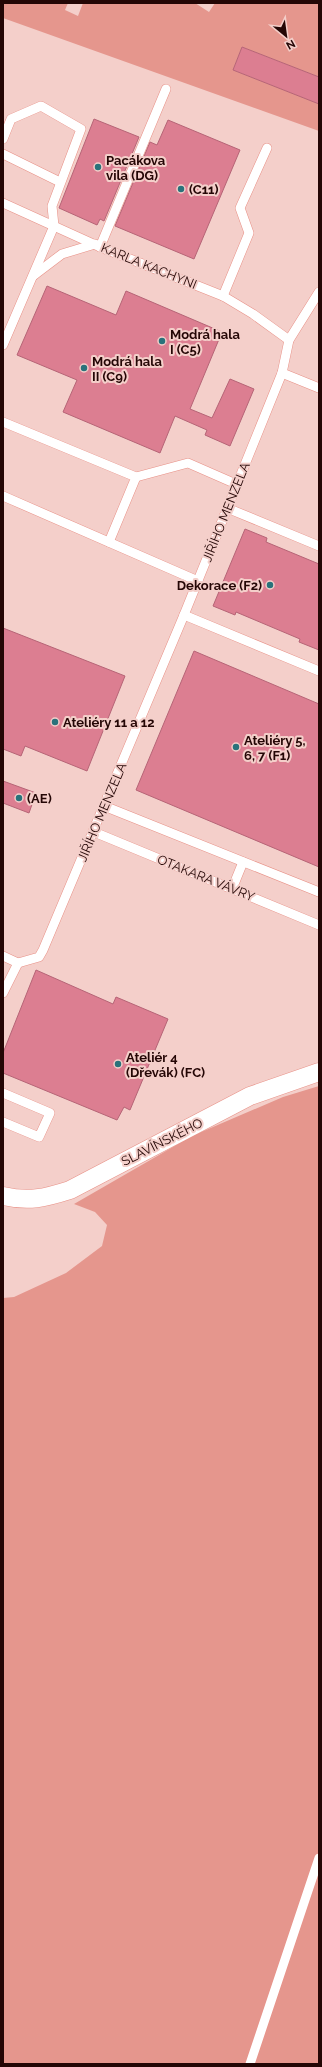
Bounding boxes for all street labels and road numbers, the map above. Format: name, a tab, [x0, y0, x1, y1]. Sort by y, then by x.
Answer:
street label: KARLA KACHYNI	[99, 240, 199, 292]
street label: JIŘÍHO MENZELA	[199, 460, 253, 564]
street label: JIŘÍHO MENZELA	[74, 760, 130, 864]
street label: OTAKARA VÁVRY	[155, 852, 257, 905]
street label: SLAVÍNSKÉHO	[119, 1115, 205, 1169]

